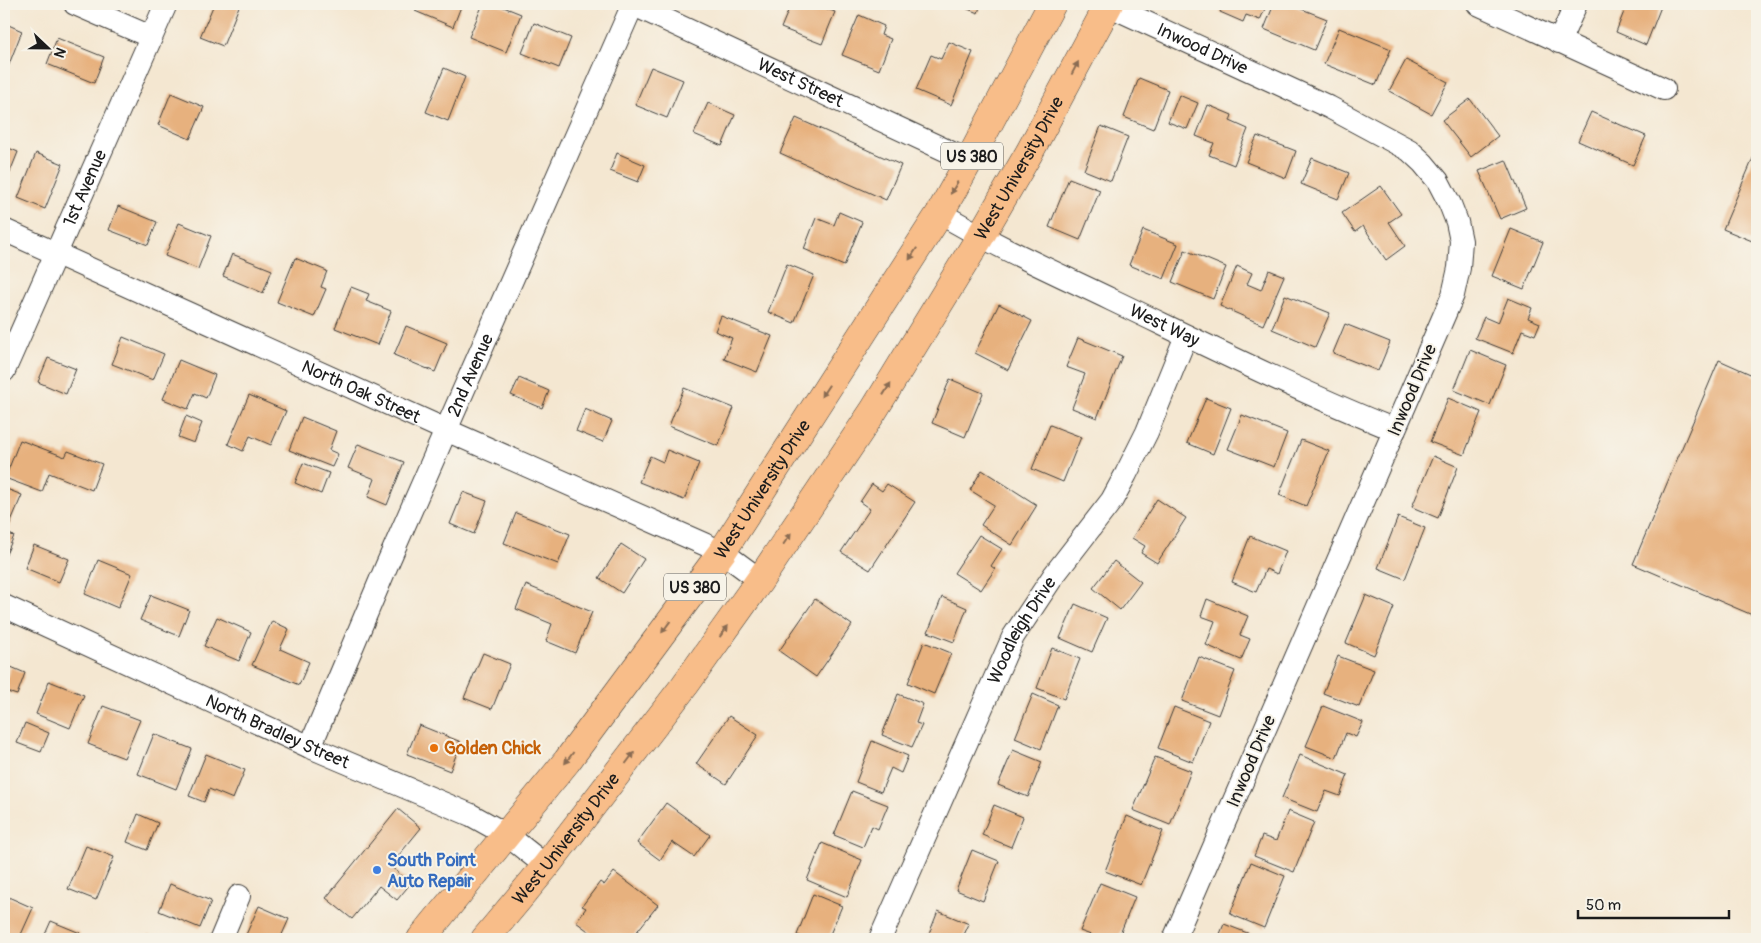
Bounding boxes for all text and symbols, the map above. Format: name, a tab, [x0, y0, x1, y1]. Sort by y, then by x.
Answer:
street label: Inwood Drive	[1153, 18, 1252, 80]
north arrow	[22, 22, 72, 72]
text: N	[50, 45, 69, 60]
street label: West Street	[754, 53, 848, 113]
one-way arrow	[1071, 60, 1079, 75]
street label: West University Drive	[970, 93, 1069, 244]
road number: US 380	[941, 142, 1003, 170]
street label: 1st Avenue	[58, 146, 112, 230]
one-way arrow	[950, 181, 958, 195]
one-way arrow	[908, 248, 918, 261]
street label: West Way	[1126, 299, 1203, 352]
street label: 2nd Avenue	[442, 330, 499, 420]
street label: Inwood Drive	[1383, 341, 1442, 440]
street label: North Oak Street	[298, 355, 425, 429]
one-way arrow	[882, 382, 891, 395]
one-way arrow	[820, 384, 830, 397]
street label: West University Drive	[709, 415, 816, 564]
one-way arrow	[783, 532, 792, 546]
street label: Woodleigh Drive	[983, 572, 1062, 688]
road number: US 380	[664, 574, 726, 600]
one-way arrow	[661, 620, 671, 634]
one-way arrow	[718, 625, 729, 638]
street label: North Bradley Street	[202, 689, 353, 775]
street label: Inwood Drive	[1222, 712, 1281, 811]
place label: Golden Chick	[444, 737, 542, 760]
marker: Golden Chick	[428, 742, 440, 754]
one-way arrow	[564, 751, 575, 764]
one-way arrow	[624, 752, 635, 765]
street label: West University Drive	[508, 768, 625, 910]
place label: South Point Auto Repair	[387, 849, 476, 893]
marker: South Point Auto Repair	[371, 864, 383, 876]
scale bar	[1578, 888, 1730, 920]
text: 50 m	[1586, 896, 1621, 915]

